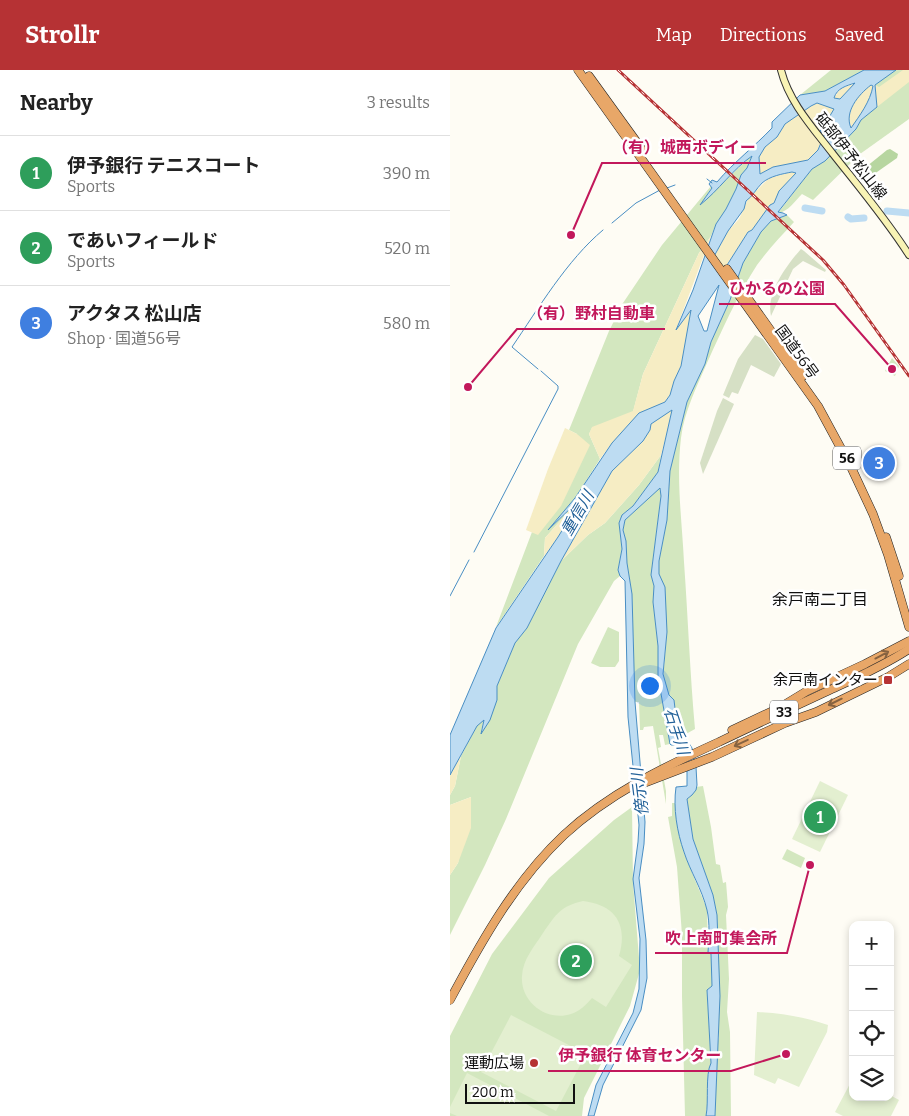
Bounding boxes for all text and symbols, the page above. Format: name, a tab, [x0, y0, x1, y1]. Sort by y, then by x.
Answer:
text: Strollr	[25, 21, 100, 49]
text: Map	[656, 24, 692, 46]
text: Directions	[720, 24, 807, 46]
text: Saved	[835, 24, 884, 46]
text: Nearby	[20, 90, 93, 116]
text: 3 results	[367, 93, 430, 112]
street label: 砥部伊予松山線	[812, 109, 890, 203]
callout: （有）城西ボデイー	[602, 132, 766, 163]
text: （有）城西ボデイー	[612, 138, 756, 157]
text: 伊予銀行 テニスコート	[67, 154, 260, 177]
text: 1	[33, 164, 39, 183]
text: 390 m	[383, 164, 430, 183]
text: Sports	[67, 177, 115, 196]
text: であいフィールド	[67, 229, 218, 252]
text: 2	[31, 239, 41, 258]
text: 520 m	[384, 239, 430, 258]
text: Sports	[67, 252, 115, 271]
callout: ひかるの公園	[719, 273, 835, 304]
text: ひかるの公園	[729, 279, 825, 298]
callout: （有）野村自動車	[517, 298, 665, 329]
text: アクタス 松山店	[67, 302, 202, 325]
text: （有）野村自動車	[527, 304, 655, 323]
text: 3	[31, 314, 41, 333]
text: 580 m	[383, 314, 430, 333]
street label: 国道56号	[772, 322, 822, 382]
text: Shop · 国道56号	[67, 329, 181, 348]
pin: 3	[863, 444, 895, 482]
road number: 56	[833, 446, 861, 469]
water label: 重信川	[557, 486, 599, 539]
district label: 余戸南二丁目	[772, 590, 868, 609]
one-way arrow	[875, 650, 890, 660]
place label: 余戸南インター	[773, 671, 878, 689]
your location	[637, 673, 663, 699]
marker: 余戸南インター	[882, 674, 894, 686]
one-way arrow	[828, 698, 843, 708]
road number: 33	[770, 700, 798, 724]
water label: 石手川	[660, 705, 694, 759]
one-way arrow	[734, 739, 749, 749]
water label: 傍示川	[627, 765, 652, 817]
pin: 1	[804, 798, 836, 836]
map controls	[849, 921, 894, 1101]
button: +	[849, 921, 894, 966]
callout: 吹上南町集会所	[655, 922, 787, 953]
text: 吹上南町集会所	[665, 929, 777, 948]
pin: 2	[560, 942, 592, 980]
button: −	[849, 966, 894, 1011]
button: locate	[849, 1011, 894, 1056]
callout: 伊予銀行 体育センター	[548, 1040, 731, 1071]
text: 伊予銀行 体育センター	[558, 1046, 721, 1065]
place label: 運動広場	[464, 1054, 524, 1072]
button: layers	[849, 1056, 894, 1101]
marker: 運動広場	[528, 1057, 540, 1069]
scale bar	[465, 1081, 575, 1104]
text: 200 m	[472, 1084, 514, 1101]

